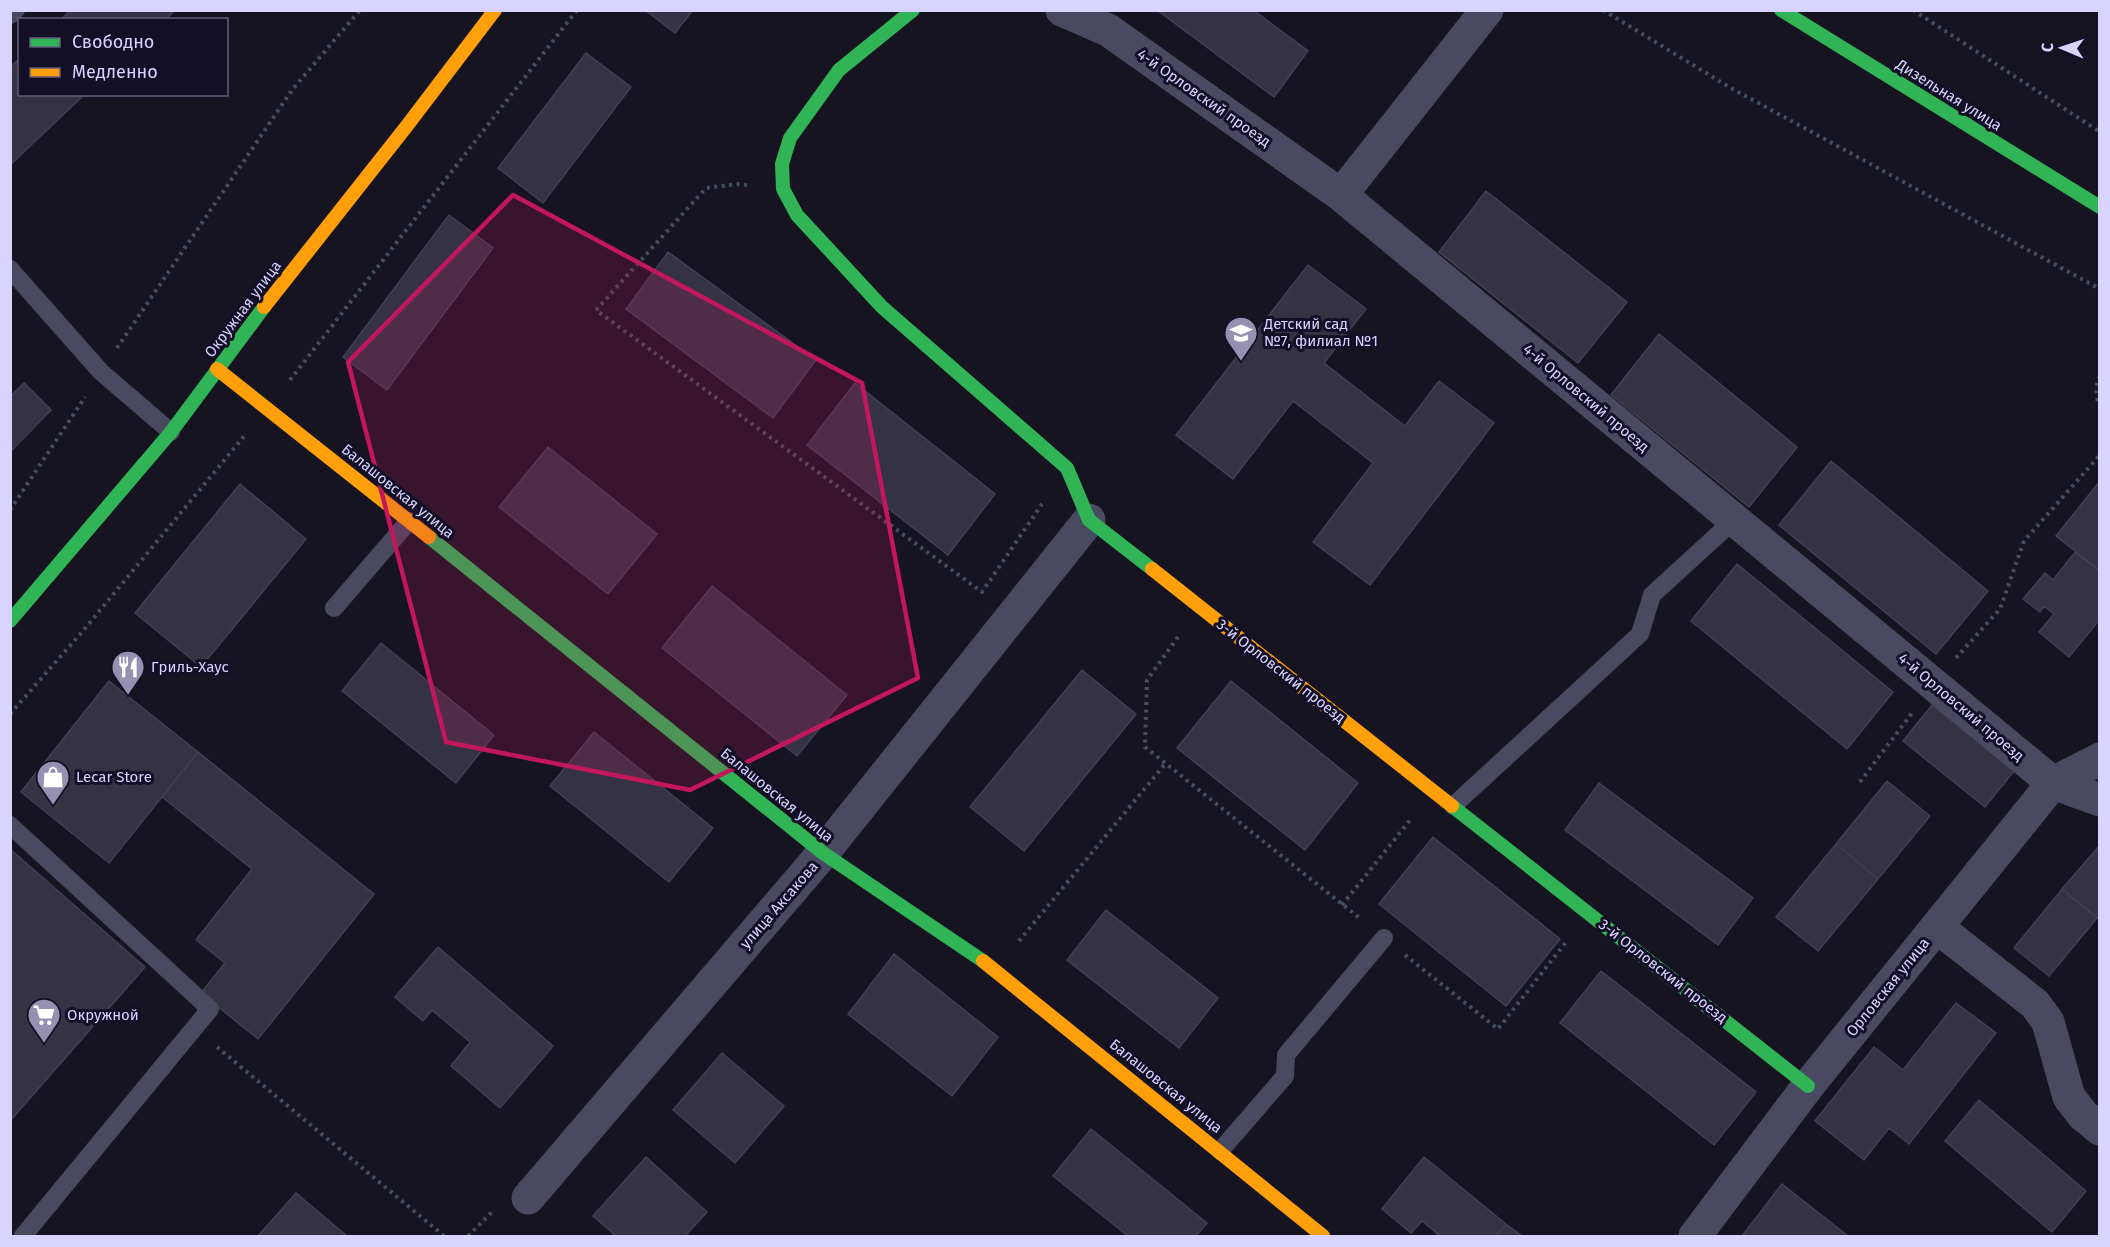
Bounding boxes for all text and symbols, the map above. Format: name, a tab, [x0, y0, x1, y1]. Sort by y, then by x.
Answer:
legend	[18, 18, 228, 96]
north arrow	[2032, 18, 2092, 78]
text: Свободно	[72, 31, 154, 53]
text: С	[2038, 42, 2057, 52]
street label: 4-й Орловский проезд	[1134, 45, 1274, 151]
street label: Дизельная улица	[1892, 55, 2005, 135]
text: Медленно	[72, 61, 158, 83]
street label: Окружная улица	[201, 257, 285, 361]
school or university icon: Детский сад №7, филиал №1	[1223, 315, 1259, 362]
place label: Детский сад №7, филиал №1	[1263, 315, 1378, 350]
street label: 4-й Орловский проезд	[1519, 340, 1653, 456]
street label: Балашовская улица	[338, 440, 458, 542]
street label: 3-й Орловский проезд	[1213, 615, 1349, 727]
restaurant icon: Гриль-Хаус	[110, 649, 146, 696]
street label: 4-й Орловский проезд	[1894, 649, 2028, 765]
place label: Гриль-Хаус	[151, 658, 229, 676]
street label: Балашовская улица	[717, 744, 837, 846]
shop icon: Lecar Store	[35, 759, 71, 806]
place label: Lecar Store	[76, 768, 152, 786]
street label: улица Аксакова	[736, 858, 822, 952]
street label: 3-й Орловский проезд	[1595, 915, 1731, 1027]
street label: Орловская улица	[1843, 934, 1933, 1040]
supermarket icon: Окружной	[26, 997, 62, 1044]
place label: Окружной	[67, 1006, 139, 1024]
street label: Балашовская улица	[1106, 1035, 1226, 1137]

